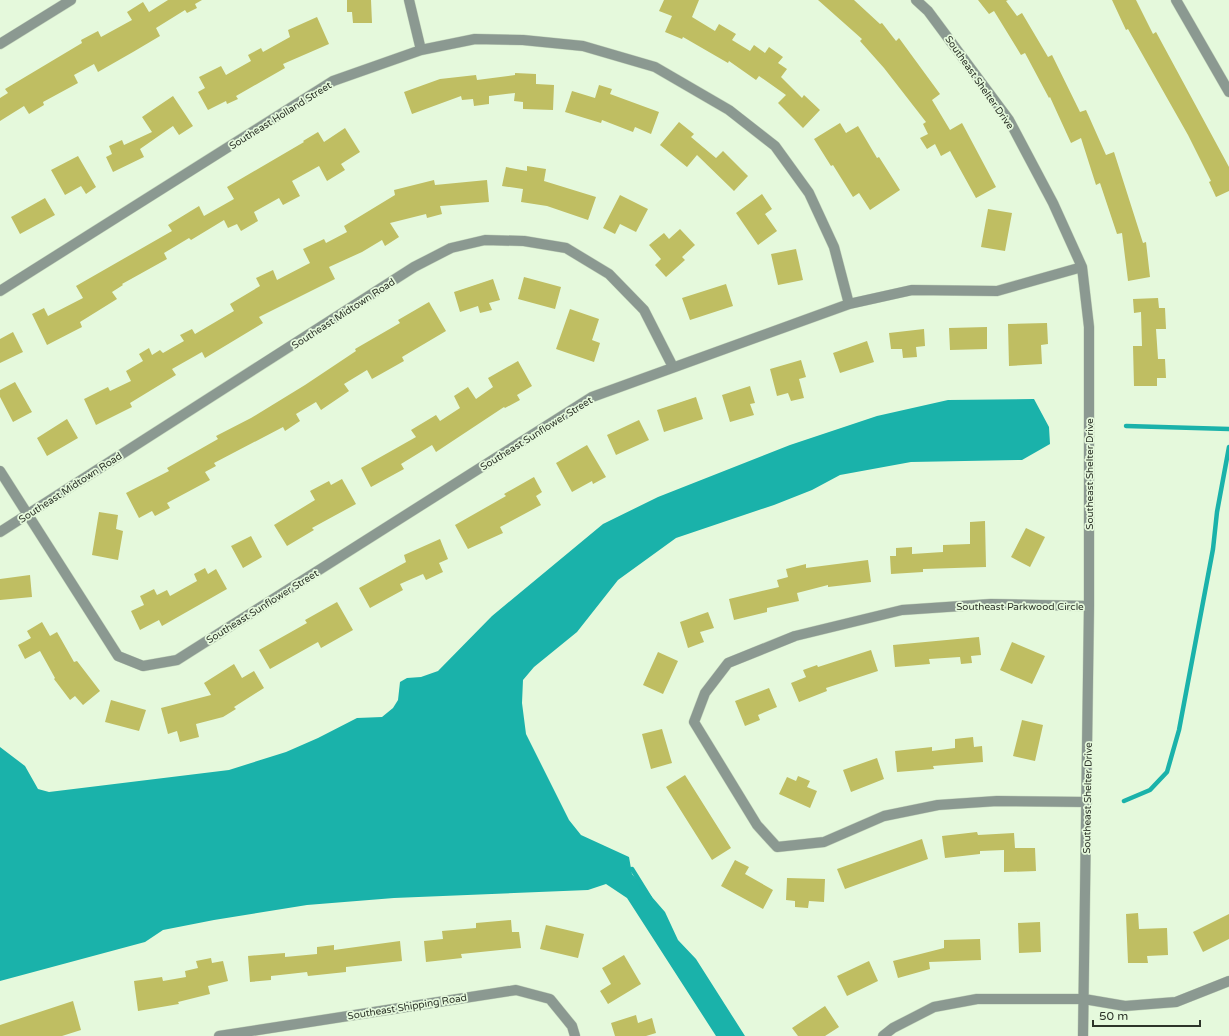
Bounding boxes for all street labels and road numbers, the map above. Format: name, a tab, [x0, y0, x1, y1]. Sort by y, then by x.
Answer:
street label: Southeast Shelter Drive	[942, 33, 1016, 132]
street label: Southeast Holland Street	[227, 79, 334, 152]
street label: Southeast Midtown Road	[290, 276, 397, 352]
street label: Southeast Sunflower Street	[478, 394, 595, 473]
street label: Southeast Shelter Drive	[1084, 418, 1096, 530]
street label: Southeast Midtown Road	[17, 450, 124, 526]
street label: Southeast Sunflower Street	[204, 567, 321, 646]
street label: Southeast Parkwood Circle	[956, 601, 1084, 613]
street label: Southeast Shelter Drive	[1081, 742, 1095, 854]
street label: Southeast Shipping Road	[347, 992, 468, 1022]

